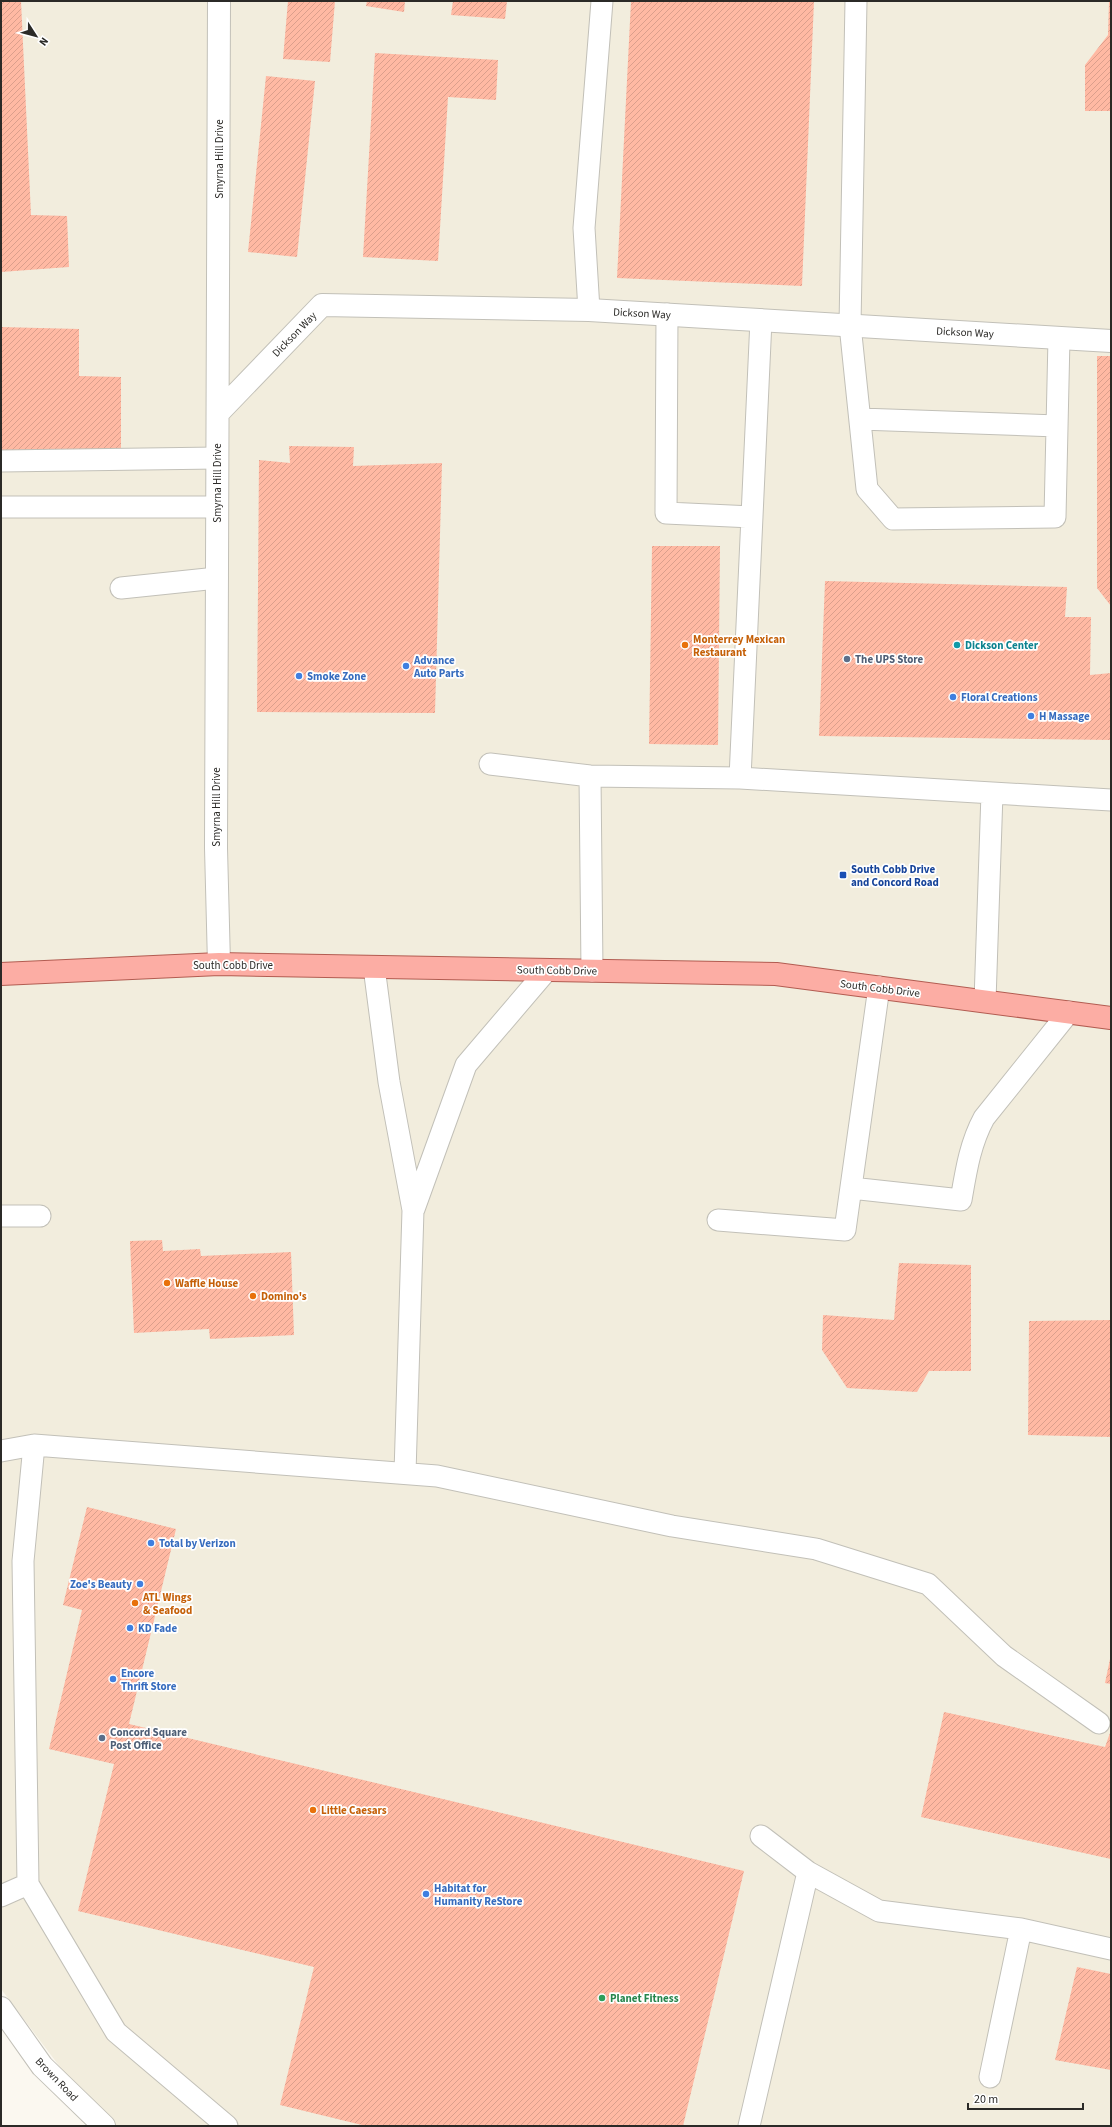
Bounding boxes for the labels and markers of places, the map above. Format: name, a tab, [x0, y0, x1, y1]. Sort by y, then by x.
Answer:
place label: Monterrey Mexican Restaurant	[693, 632, 785, 660]
place label: Dickson Center	[965, 638, 1039, 653]
marker: Monterrey Mexican Restaurant	[680, 640, 690, 650]
marker: Dickson Center	[952, 640, 962, 650]
place label: The UPS Store	[855, 652, 924, 667]
place label: Advance Auto Parts	[413, 653, 464, 681]
marker: The UPS Store	[842, 654, 852, 664]
marker: Advance Auto Parts	[401, 661, 411, 671]
place label: Smoke Zone	[307, 669, 366, 684]
marker: Smoke Zone	[294, 671, 304, 681]
place label: Floral Creations	[961, 690, 1038, 705]
marker: Floral Creations	[948, 692, 958, 702]
place label: H Massage	[1039, 709, 1090, 724]
marker: H Massage	[1026, 711, 1036, 721]
place label: South Cobb Drive and Concord Road	[851, 862, 939, 890]
marker: South Cobb Drive and Concord Road	[838, 870, 848, 880]
place label: Waffle House	[175, 1276, 239, 1291]
marker: Waffle House	[162, 1278, 172, 1288]
place label: Domino's	[261, 1289, 307, 1304]
marker: Domino's	[248, 1291, 258, 1301]
place label: Total by Verizon	[159, 1536, 236, 1551]
marker: Total by Verizon	[146, 1538, 156, 1548]
place label: Zoe's Beauty	[70, 1577, 132, 1592]
marker: Zoe's Beauty	[135, 1579, 145, 1589]
place label: ATL Wings & Seafood	[142, 1590, 192, 1618]
marker: ATL Wings & Seafood	[130, 1598, 140, 1608]
place label: KD Fade	[138, 1621, 177, 1636]
marker: KD Fade	[125, 1623, 135, 1633]
place label: Encore Thrift Store	[121, 1666, 177, 1694]
marker: Encore Thrift Store	[108, 1674, 118, 1684]
place label: Concord Square Post Office	[110, 1725, 187, 1753]
marker: Concord Square Post Office	[97, 1733, 107, 1743]
place label: Little Caesars	[321, 1803, 387, 1818]
marker: Little Caesars	[308, 1805, 318, 1815]
place label: Habitat for Humanity ReStore	[434, 1881, 523, 1909]
marker: Habitat for Humanity ReStore	[421, 1889, 431, 1899]
place label: Planet Fitness	[610, 1991, 679, 2006]
marker: Planet Fitness	[597, 1993, 607, 2003]

